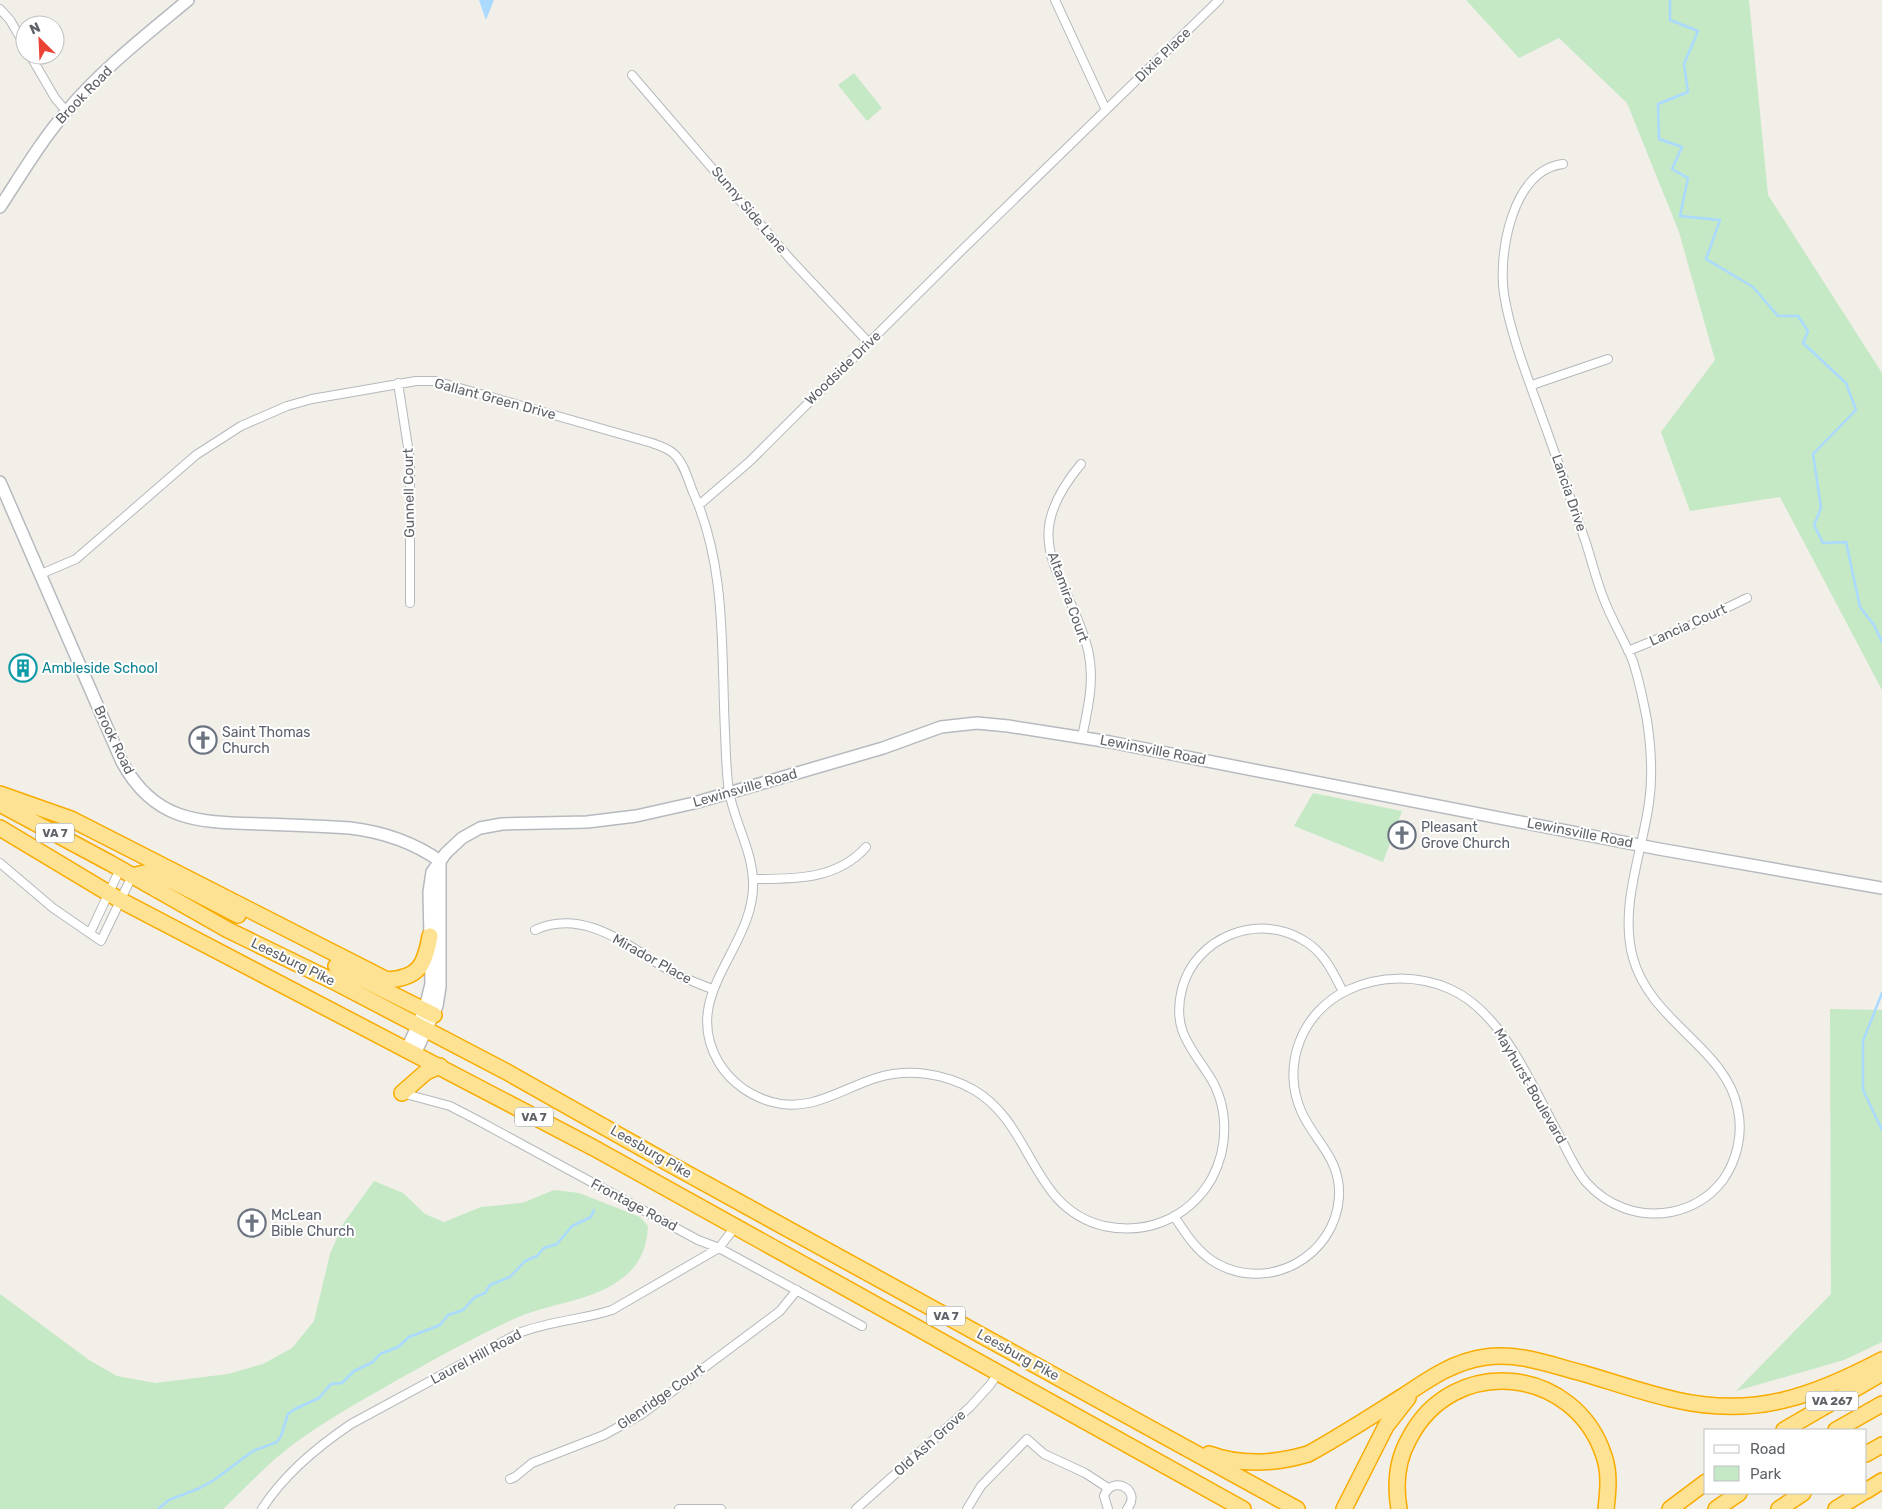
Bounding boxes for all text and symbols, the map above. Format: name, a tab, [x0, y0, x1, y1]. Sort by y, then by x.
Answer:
north arrow	[15, 15, 65, 65]
text: N	[27, 19, 43, 38]
street label: Dixie Place	[1132, 24, 1195, 86]
street label: Brook Road	[52, 62, 116, 128]
street label: Sunny Side Lane	[708, 163, 790, 257]
street label: Woodside Drive	[801, 327, 885, 409]
street label: Gallant Green Drive	[432, 375, 558, 423]
street label: Gunnell Court	[400, 448, 418, 538]
street label: Lancia Drive	[1548, 452, 1590, 534]
street label: Altamira Court	[1044, 550, 1092, 645]
street label: Lancia Court	[1647, 600, 1730, 650]
building icon: Ambleside School	[8, 653, 38, 683]
place label: Ambleside School	[42, 660, 158, 677]
street label: Brook Road	[90, 703, 138, 777]
place label: Saint Thomas Church	[222, 724, 310, 757]
church icon: Saint Thomas Church	[188, 725, 218, 755]
street label: Lewinsville Road	[1098, 731, 1208, 769]
street label: Lewinsville Road	[691, 765, 799, 811]
street label: Lewinsville Road	[1525, 814, 1635, 852]
place label: Pleasant Grove Church	[1421, 819, 1510, 852]
church icon: Pleasant Grove Church	[1387, 820, 1417, 850]
road number: VA 7	[36, 824, 74, 842]
street label: Mirador Place	[609, 930, 695, 988]
street label: Leesburg Pike	[248, 934, 338, 990]
street label: Mayhurst Boulevard	[1490, 1025, 1570, 1147]
road number: VA 7	[515, 1108, 553, 1126]
street label: Leesburg Pike	[607, 1122, 695, 1182]
street label: Frontage Road	[588, 1175, 680, 1235]
place label: McLean Bible Church	[271, 1207, 354, 1240]
church icon: McLean Bible Church	[237, 1208, 267, 1238]
road number: VA 7	[927, 1306, 965, 1325]
street label: Leesburg Pike	[974, 1325, 1062, 1385]
street label: Laurel Hill Road	[428, 1326, 524, 1388]
street label: Glenridge Court	[614, 1360, 708, 1433]
road number: VA 267	[1806, 1392, 1858, 1410]
street label: Old Ash Grove	[891, 1406, 969, 1480]
legend	[1704, 1429, 1867, 1494]
text: Road	[1750, 1440, 1786, 1458]
text: Park	[1750, 1465, 1781, 1483]

